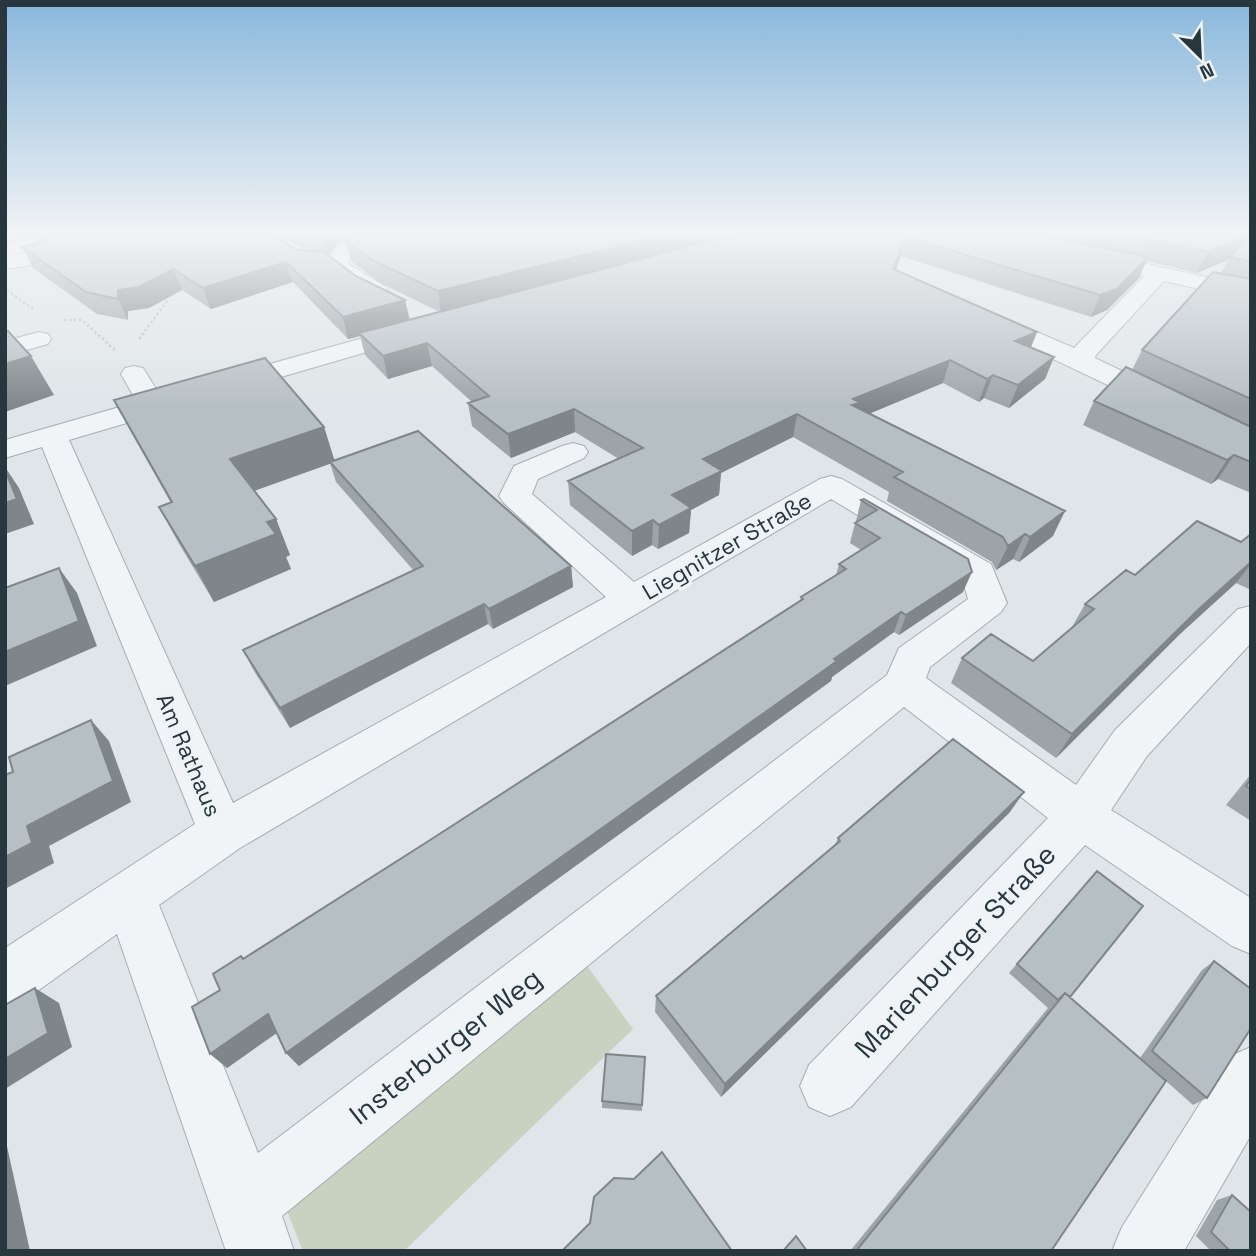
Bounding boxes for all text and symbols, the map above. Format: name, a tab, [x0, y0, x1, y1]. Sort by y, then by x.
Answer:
north arrow	[1165, 21, 1235, 91]
text: N	[1196, 57, 1218, 85]
street label: Liegnitzer Straße	[637, 485, 817, 607]
street label: Am Rathaus	[150, 689, 228, 821]
street label: Marienburger Straße	[847, 837, 1063, 1065]
street label: Insterburger Weg	[342, 960, 548, 1132]

